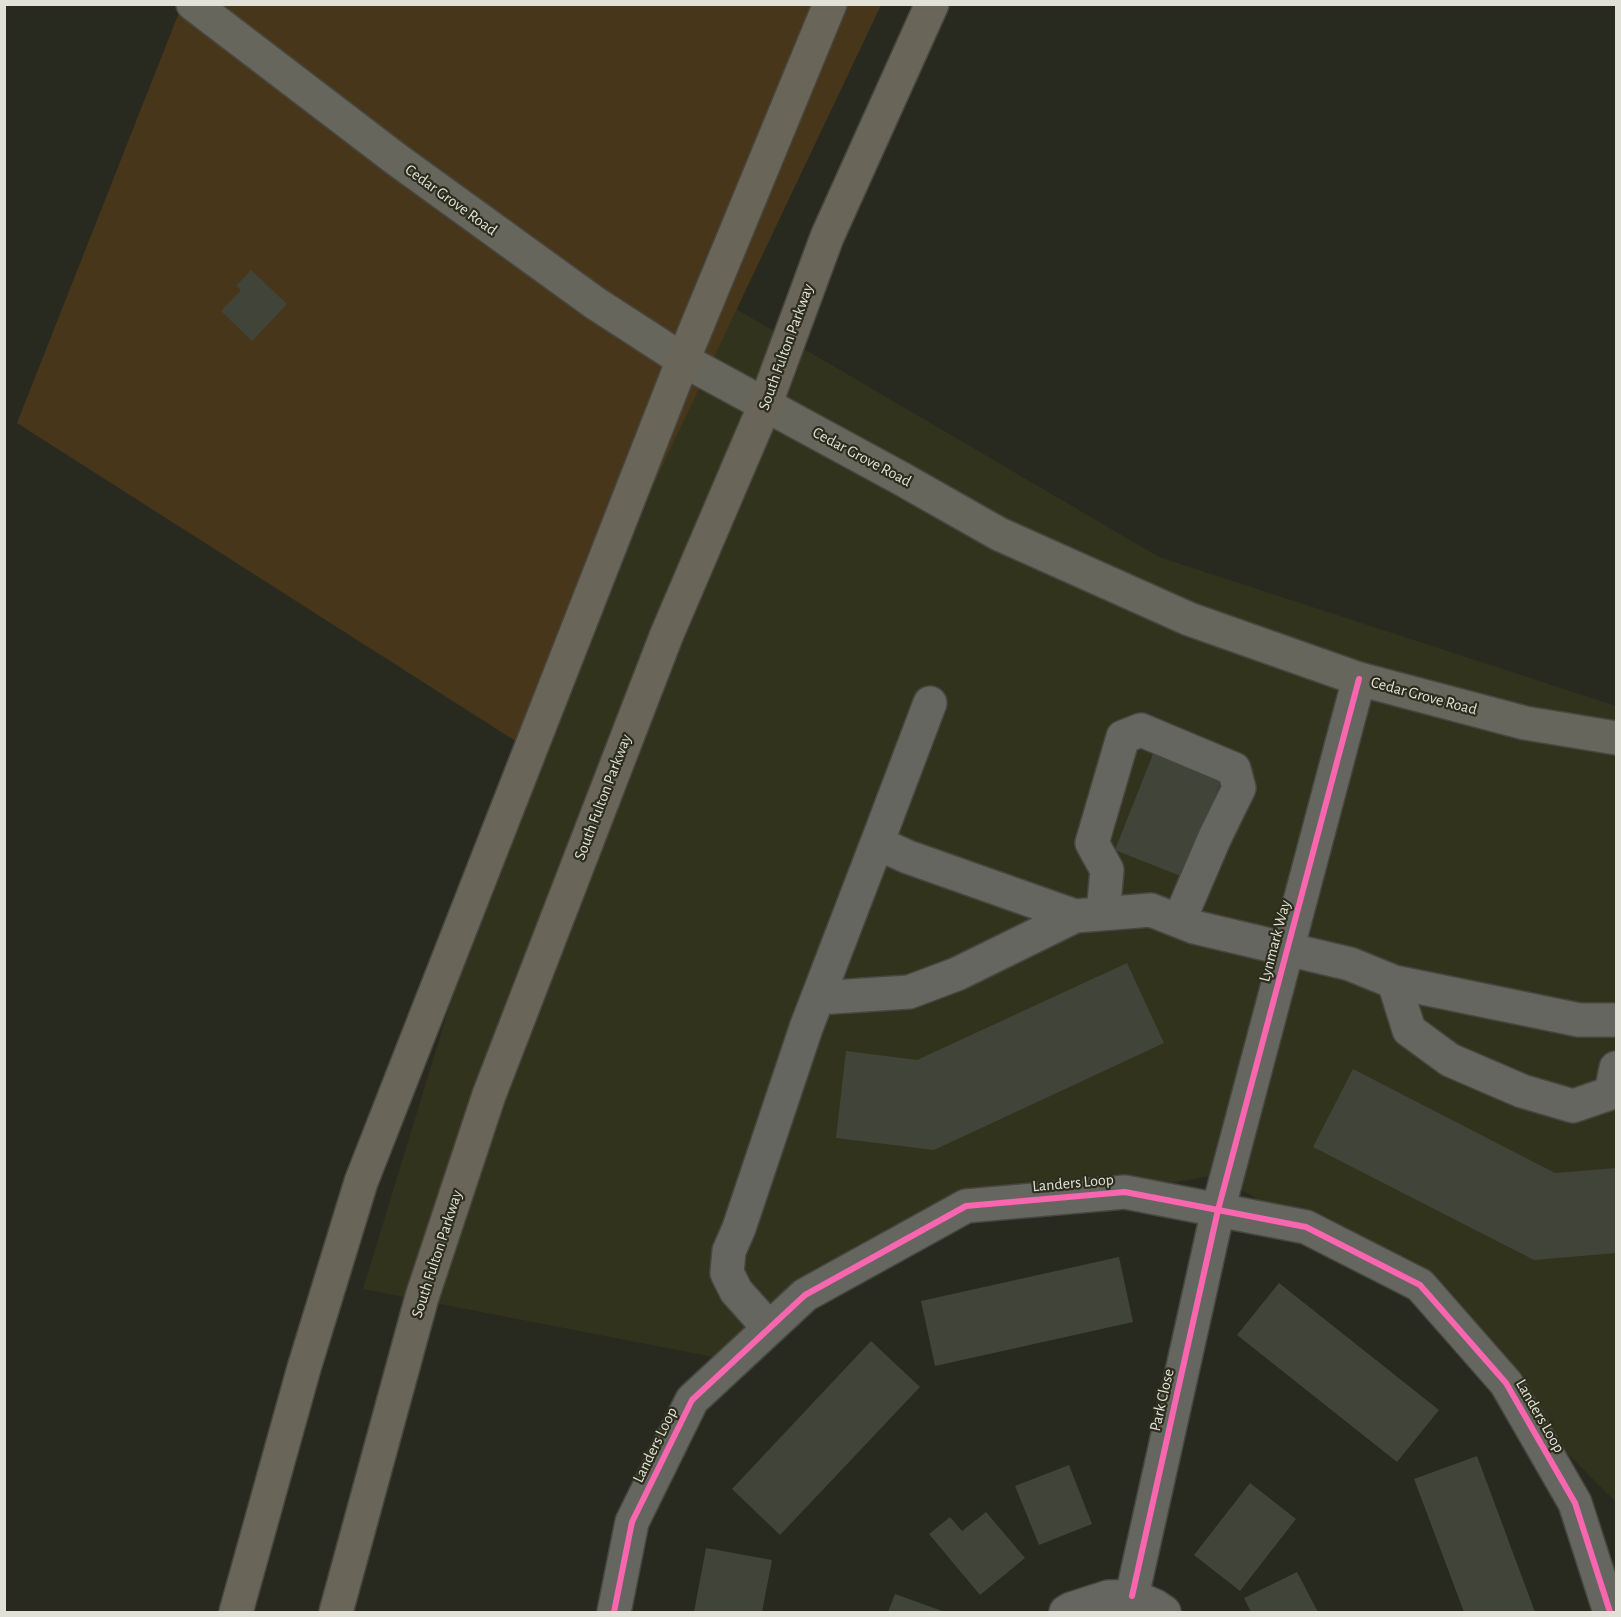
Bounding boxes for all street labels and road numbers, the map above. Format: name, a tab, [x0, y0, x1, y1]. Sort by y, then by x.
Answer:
street label: Cedar Grove Road	[401, 160, 501, 240]
street label: South Fulton Parkway	[754, 281, 818, 413]
street label: Cedar Grove Road	[809, 423, 915, 491]
street label: Cedar Grove Road	[1369, 673, 1479, 719]
street label: South Fulton Parkway	[570, 731, 636, 863]
street label: Lynmark Way	[1255, 898, 1295, 984]
street label: Landers Loop	[1031, 1170, 1115, 1196]
street label: South Fulton Parkway	[407, 1188, 467, 1320]
street label: Park Close	[1145, 1367, 1179, 1433]
street label: Landers Loop	[1511, 1376, 1569, 1456]
street label: Landers Loop	[628, 1404, 682, 1486]

